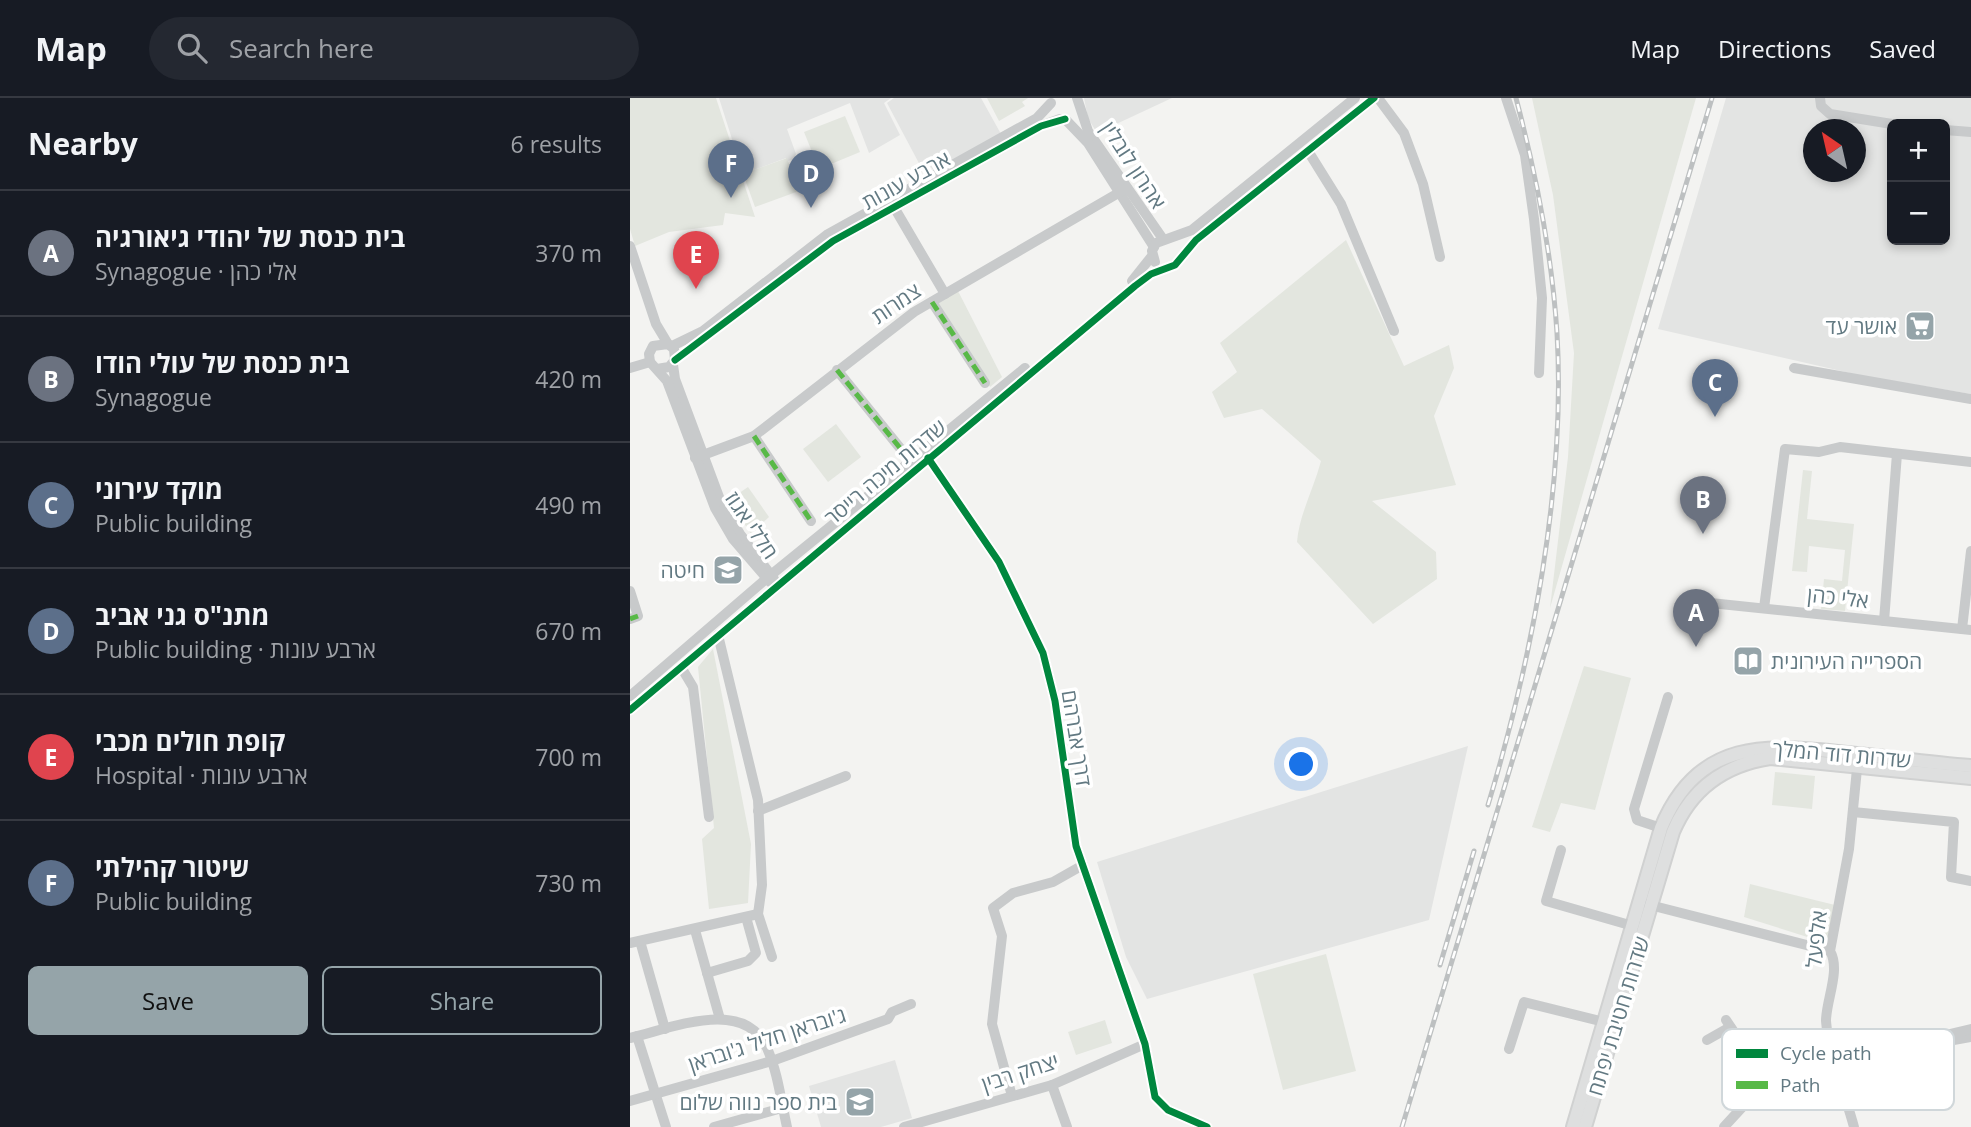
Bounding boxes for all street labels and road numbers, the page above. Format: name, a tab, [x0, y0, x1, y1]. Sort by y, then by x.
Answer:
street label: אהרון לובלין	[1095, 116, 1173, 214]
street label: ארבע עונות	[857, 144, 955, 216]
street label: צמרות	[866, 276, 926, 330]
street label: שדרות מיכה רייסר	[818, 413, 952, 531]
street label: חללי אגוז	[719, 486, 785, 564]
street label: אלי כהן	[1806, 580, 1870, 614]
street label: דרך אברהם	[1056, 688, 1098, 789]
street label: שדרות דוד המלך	[1772, 734, 1912, 774]
street label: אלפעל	[1799, 909, 1833, 969]
street label: שדרות חטיבת יפתח	[1580, 933, 1656, 1099]
street label: ג'ובראן חליל ג'ובראן	[684, 1000, 850, 1078]
street label: יצחק רבין	[978, 1046, 1062, 1098]

